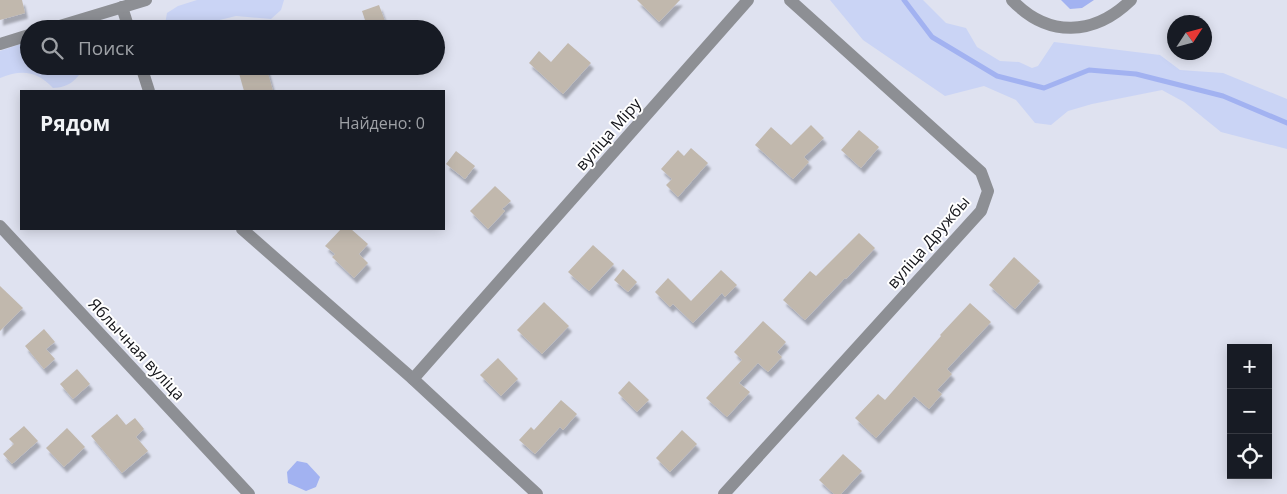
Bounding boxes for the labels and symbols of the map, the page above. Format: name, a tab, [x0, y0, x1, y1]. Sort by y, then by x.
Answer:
north arrow	[1167, 15, 1212, 60]
street label: вуліца Міру	[570, 92, 646, 175]
street label: вуліца Дружбы	[882, 191, 974, 293]
street label: Яблычная вуліца	[84, 293, 190, 405]

